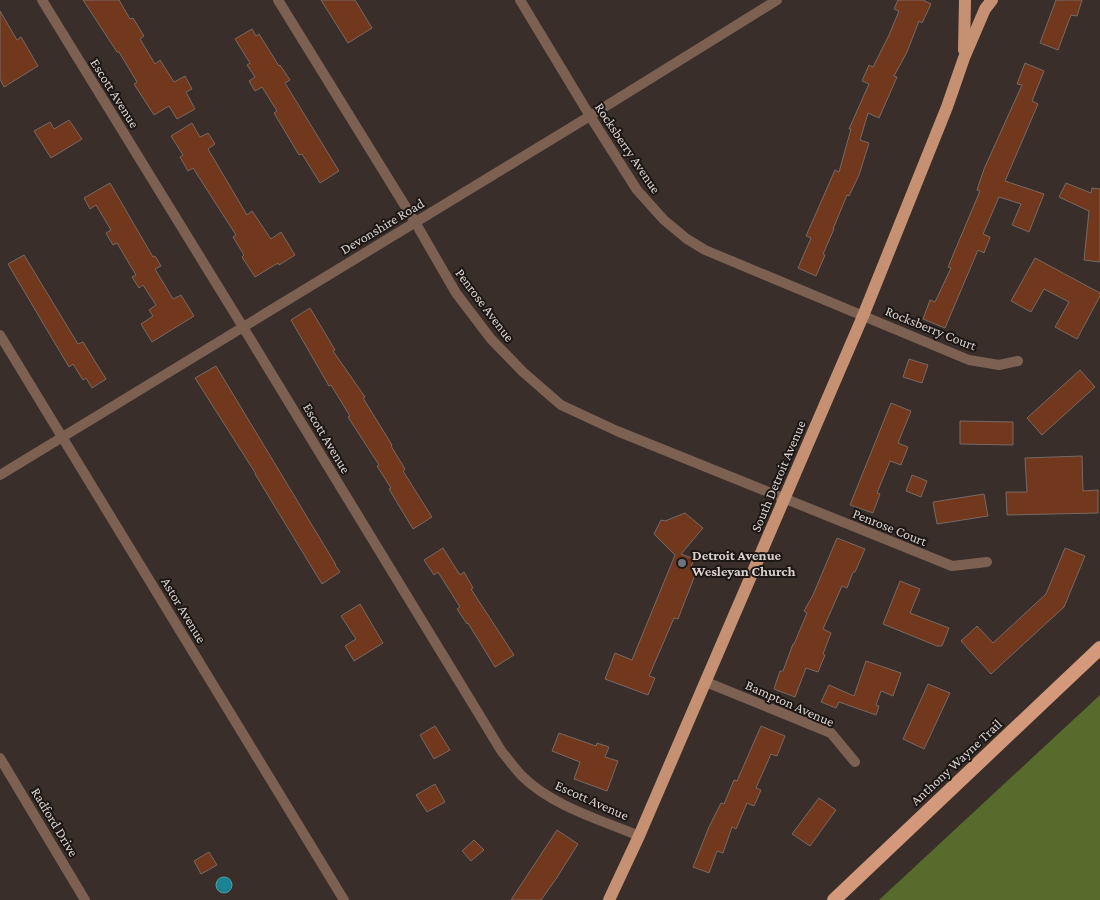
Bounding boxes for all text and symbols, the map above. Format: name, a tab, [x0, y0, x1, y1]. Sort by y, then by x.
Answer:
street label: Escott Avenue	[87, 55, 143, 131]
street label: Rocksberry Avenue	[592, 100, 664, 196]
street label: Devonshire Road	[337, 194, 427, 257]
street label: Penrose Avenue	[452, 265, 518, 345]
street label: Rocksberry Court	[883, 302, 979, 354]
street label: Escott Avenue	[300, 400, 354, 476]
street label: South Detroit Avenue	[747, 418, 809, 534]
street label: Penrose Court	[851, 505, 930, 549]
place label: Detroit Avenue Wesleyan Church	[691, 547, 796, 579]
marker: Detroit Avenue Wesleyan Church	[676, 557, 688, 569]
street label: Astor Avenue	[158, 574, 210, 646]
street label: Bampton Avenue	[743, 676, 837, 730]
street label: Anthony Wayne Trail	[907, 715, 1005, 808]
street label: Escott Avenue	[553, 777, 631, 823]
street label: Radford Drive	[28, 785, 82, 859]

